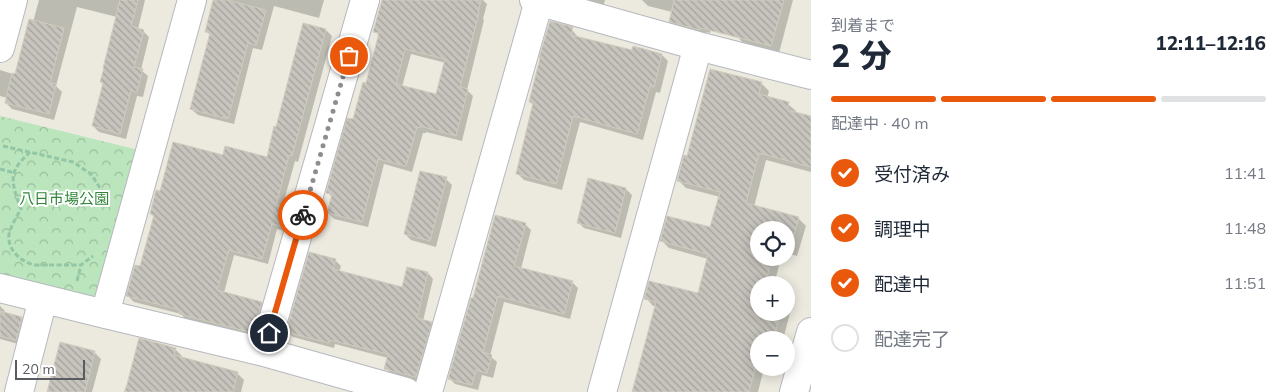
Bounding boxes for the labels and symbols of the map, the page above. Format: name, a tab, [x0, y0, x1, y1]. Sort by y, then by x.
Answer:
pin	[328, 35, 370, 77]
park label: 八日市場公園	[19, 189, 109, 208]
courier	[278, 190, 328, 240]
pin	[248, 312, 290, 354]
scale bar	[15, 357, 85, 380]

